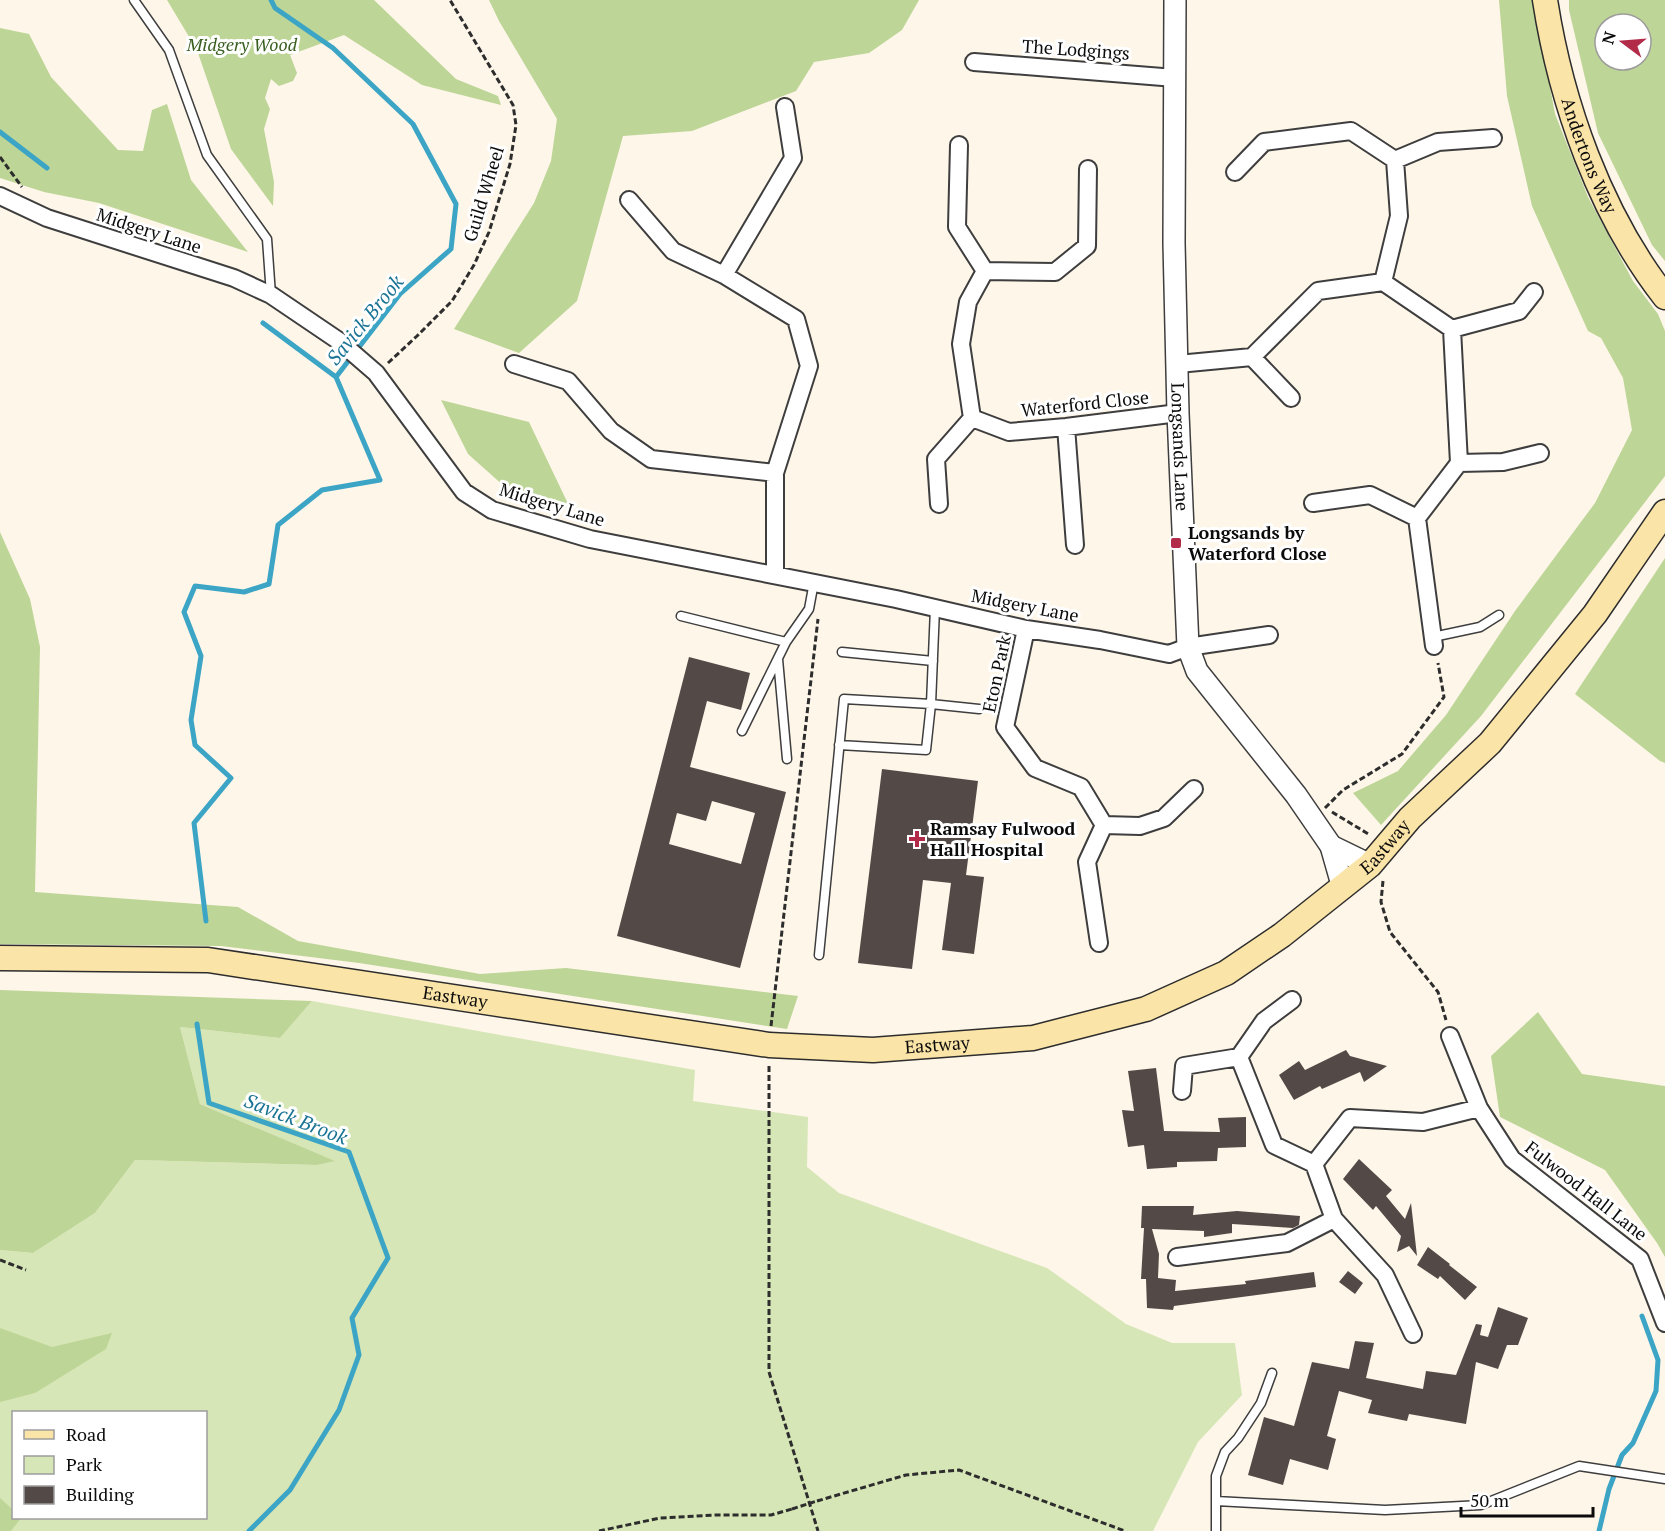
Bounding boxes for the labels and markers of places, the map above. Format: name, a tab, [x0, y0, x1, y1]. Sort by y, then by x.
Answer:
place label: Longsands by Waterford Close	[1188, 520, 1327, 565]
marker: Longsands by Waterford Close	[1169, 536, 1183, 550]
place label: Ramsay Fulwood Hall Hospital	[930, 816, 1076, 861]
marker: Ramsay Fulwood Hall Hospital	[908, 830, 926, 848]

